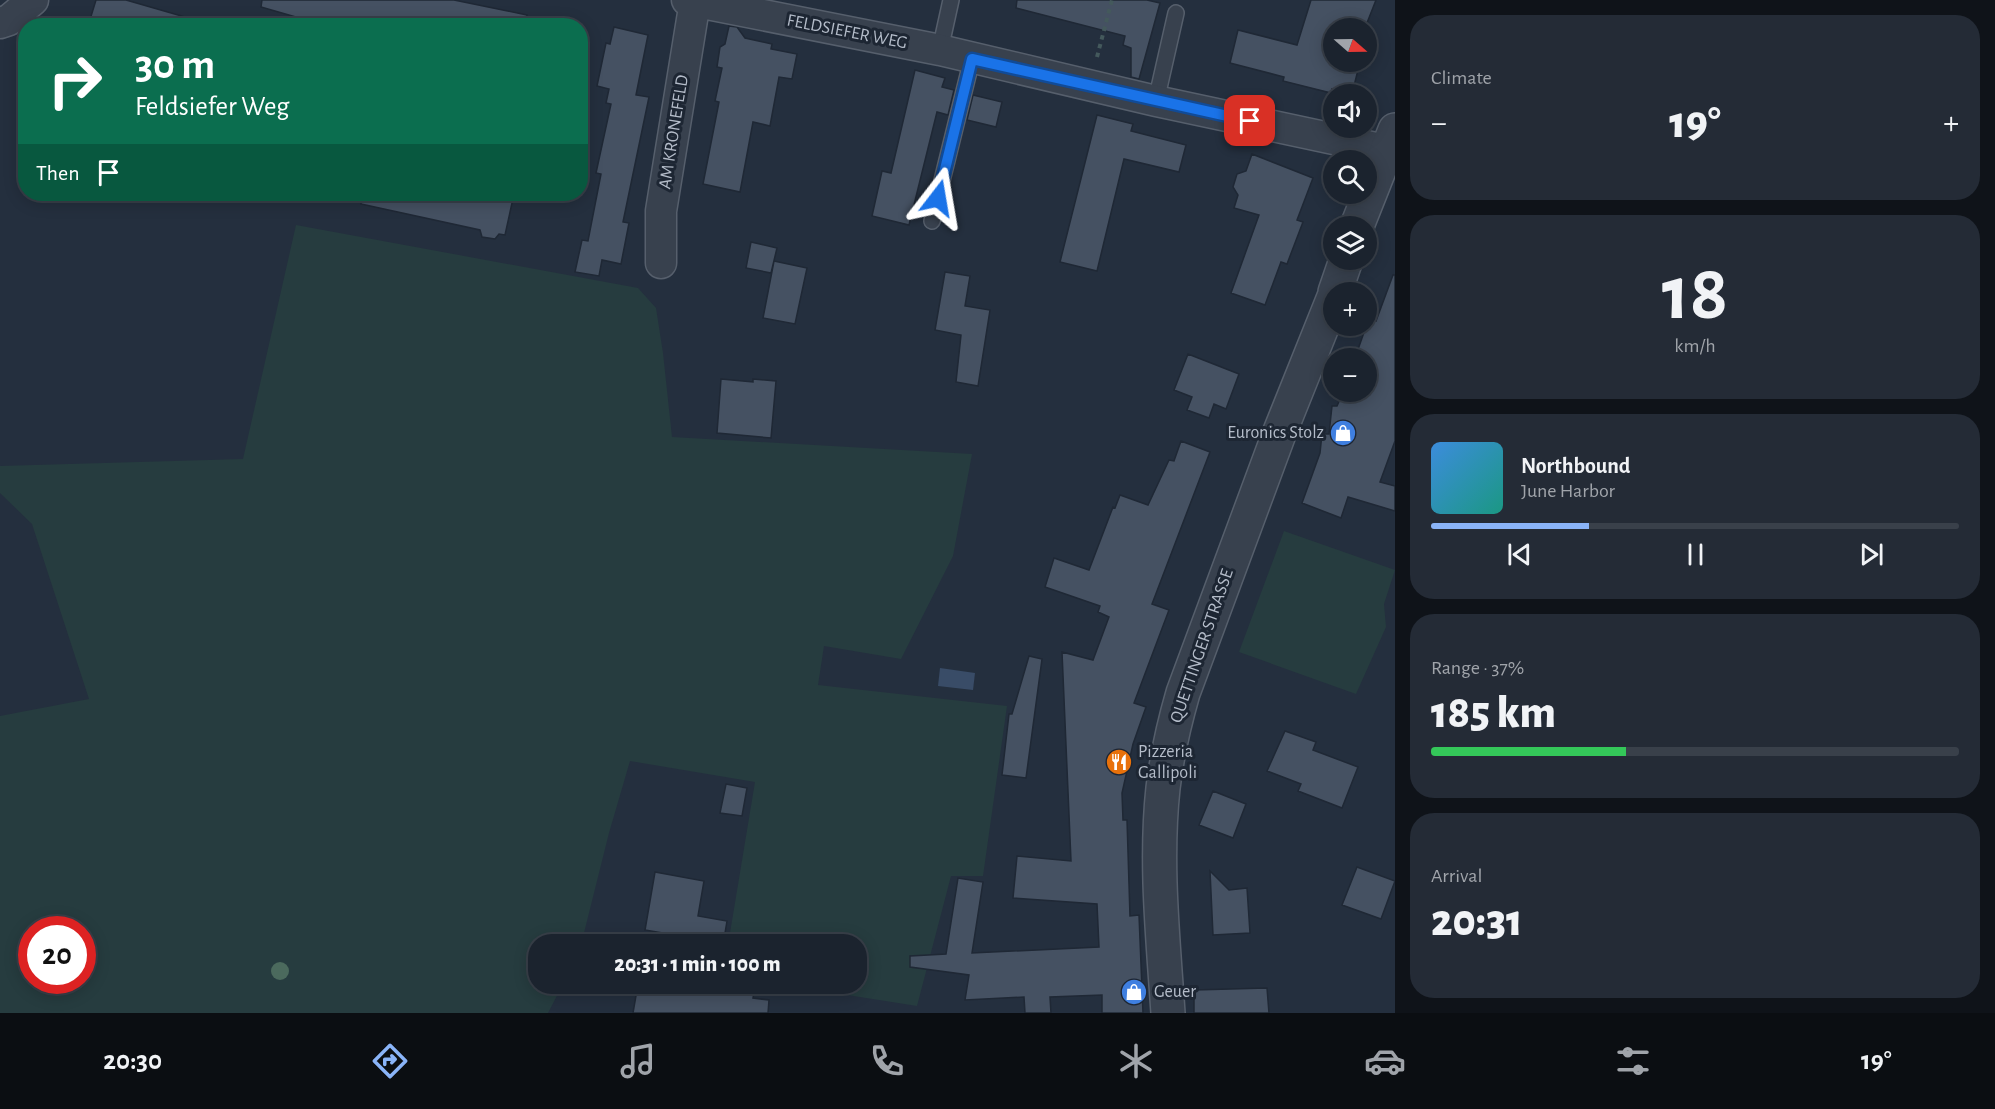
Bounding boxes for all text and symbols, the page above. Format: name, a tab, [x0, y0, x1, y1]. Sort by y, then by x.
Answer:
street label: FELDSIEFER WEG	[785, 11, 909, 53]
north arrow	[1323, 18, 1377, 72]
map controls	[1323, 18, 1377, 402]
icon: right	[36, 42, 114, 120]
text: 30 m	[135, 44, 215, 86]
text: Climate	[1431, 68, 1492, 88]
street label: AM KRONEFELD	[656, 74, 692, 190]
button: sound	[1323, 84, 1377, 138]
text: Feldsiefer Weg	[135, 93, 289, 120]
pin	[1224, 95, 1275, 146]
text: 19°	[1669, 101, 1721, 146]
icon: arrive	[1233, 104, 1266, 137]
text: −	[1431, 107, 1447, 140]
text: +	[1943, 107, 1959, 140]
button: search	[1323, 150, 1377, 204]
icon: arrive	[92, 156, 125, 189]
text: Then	[36, 162, 80, 184]
position arrow	[906, 166, 970, 230]
button: layers	[1323, 216, 1377, 270]
text: 18	[1662, 256, 1728, 334]
button: +	[1323, 282, 1377, 336]
text: km/h	[1674, 336, 1716, 356]
button: −	[1323, 348, 1377, 402]
shop icon: Euronics Stolz	[1328, 418, 1358, 448]
place label: Euronics Stolz	[1227, 424, 1324, 442]
text: Northbound	[1521, 455, 1630, 477]
text: June Harbor	[1521, 481, 1615, 501]
icon: previous	[1503, 538, 1536, 571]
icon: pause	[1679, 538, 1712, 571]
icon: next	[1855, 538, 1888, 571]
street label: QUETTINGER STRASSE	[1167, 566, 1237, 725]
text: Range · 37%	[1431, 658, 1524, 678]
text: 185 km	[1431, 691, 1556, 736]
place label: Pizzeria Gallipoli	[1138, 743, 1197, 782]
restaurant icon: Pizzeria Gallipoli	[1104, 747, 1134, 777]
text: Arrival	[1431, 866, 1482, 886]
text: 20:31	[1431, 899, 1523, 944]
speed limit sign: 20	[18, 916, 96, 994]
text: 20:31 · 1 min · 100 m	[614, 953, 781, 975]
shop icon: Geuer	[1119, 977, 1149, 1007]
place label: Geuer	[1154, 983, 1196, 1001]
icon: directions	[369, 1040, 411, 1082]
icon: music	[617, 1040, 659, 1082]
icon: phone	[866, 1040, 908, 1082]
icon: climate	[1115, 1040, 1157, 1082]
icon: car	[1364, 1040, 1406, 1082]
icon: filters	[1612, 1040, 1654, 1082]
text: 20:30	[103, 1047, 162, 1074]
text: 19°	[1861, 1047, 1892, 1074]

